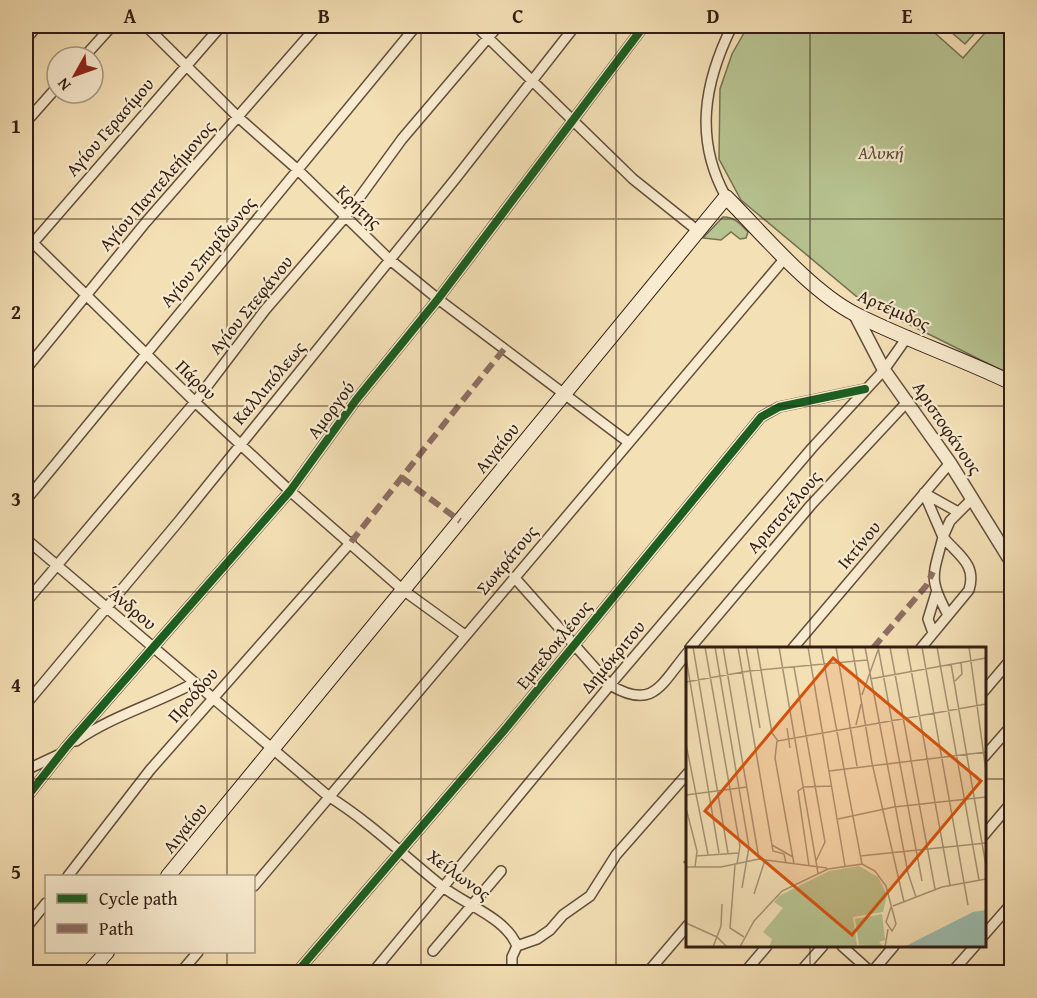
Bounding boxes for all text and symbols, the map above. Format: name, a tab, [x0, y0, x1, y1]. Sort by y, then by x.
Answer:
text: A	[124, 1, 137, 30]
text: B	[318, 1, 330, 30]
text: C	[512, 1, 524, 30]
text: D	[706, 1, 720, 30]
text: E	[902, 1, 913, 30]
north arrow	[45, 45, 105, 105]
street label: Αγίου Γερασίμου	[59, 71, 160, 182]
text: N	[51, 73, 76, 96]
text: 1	[11, 111, 21, 140]
street label: Αγίου Παντελεήμονος	[92, 114, 221, 257]
park label: Αλυκή	[857, 139, 904, 166]
street label: Κρήτης	[330, 178, 388, 235]
street label: Αγίου Σπυρίδωνος	[153, 190, 262, 313]
street label: Αγίου Στεφάνου	[202, 249, 299, 360]
street label: Αρτέμιδος	[854, 282, 935, 338]
text: 2	[11, 297, 21, 326]
street label: Καλλιπόλεως	[225, 335, 312, 431]
street label: Πάρου	[170, 353, 223, 406]
street label: Αμοργού	[300, 375, 361, 444]
street label: Αριστοφάνους	[906, 375, 989, 480]
street label: Αιγαίου	[468, 416, 526, 479]
street label: Αριστοτέλους	[740, 464, 828, 559]
text: 3	[11, 484, 21, 513]
street label: Ικτίνου	[830, 515, 887, 575]
street label: Σωκράτους	[469, 519, 544, 600]
street label: Άνδρου	[102, 579, 163, 636]
street label: Εμπεδοκλέους	[509, 594, 598, 695]
street label: Δημόκριτου	[574, 614, 651, 699]
inset map	[686, 647, 986, 947]
street label: Προόδου	[161, 661, 224, 728]
text: 4	[11, 670, 21, 699]
street label: Αιγαίου	[156, 796, 214, 859]
street label: Χείλωνος	[422, 842, 497, 907]
text: 5	[11, 857, 21, 886]
legend	[45, 875, 255, 953]
text: Cycle path	[99, 885, 178, 912]
text: Path	[99, 915, 134, 942]

